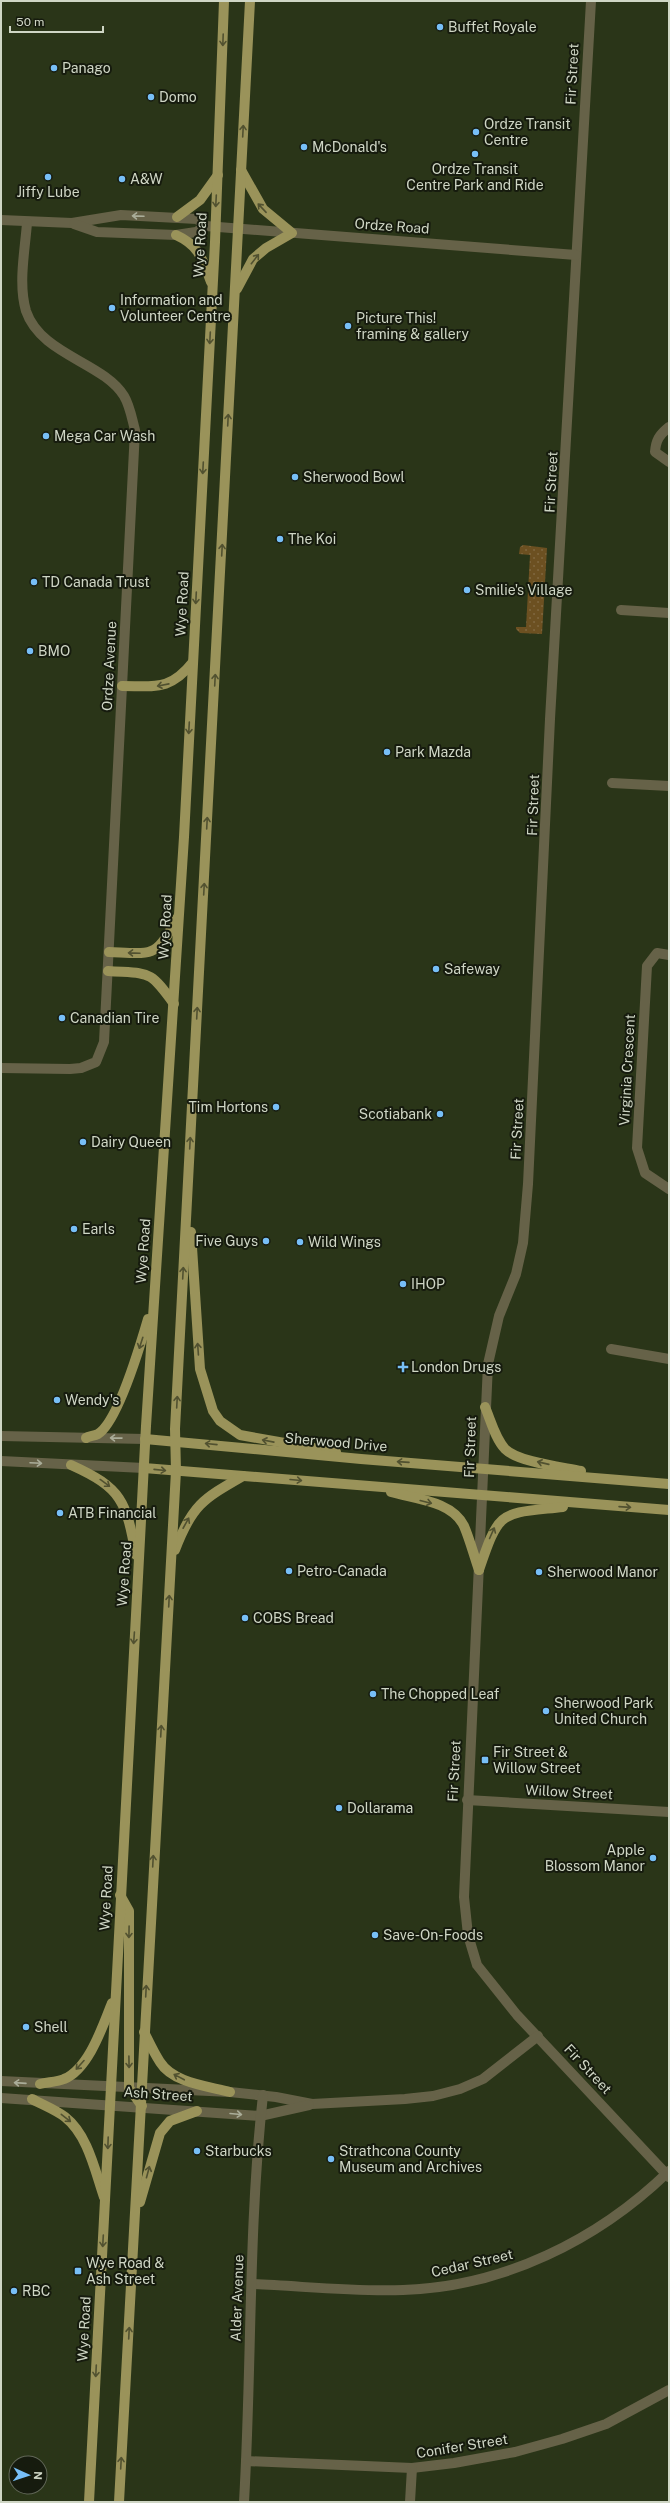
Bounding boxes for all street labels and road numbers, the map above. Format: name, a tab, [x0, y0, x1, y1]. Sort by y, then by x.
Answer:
street label: Fir Street	[562, 43, 582, 105]
street label: Wye Road	[190, 212, 210, 278]
street label: Ordze Road	[354, 215, 430, 237]
street label: Fir Street	[541, 451, 561, 513]
street label: Wye Road	[172, 571, 192, 637]
street label: Ordze Avenue	[99, 621, 119, 711]
street label: Fir Street	[524, 774, 542, 836]
street label: Wye Road	[155, 894, 175, 960]
street label: Virginia Crescent	[616, 1014, 638, 1126]
street label: Fir Street	[507, 1098, 527, 1160]
street label: Wye Road	[133, 1218, 153, 1284]
street label: Fir Street	[461, 1416, 479, 1478]
street label: Sherwood Drive	[284, 1430, 388, 1454]
street label: Wye Road	[114, 1541, 134, 1607]
street label: Fir Street	[444, 1740, 464, 1802]
street label: Willow Street	[525, 1782, 613, 1802]
street label: Wye Road	[96, 1865, 116, 1931]
street label: Fir Street	[561, 2041, 615, 2097]
street label: Ash Street	[123, 2084, 193, 2104]
street label: Cedar Street	[430, 2246, 514, 2280]
street label: Alder Avenue	[227, 2254, 247, 2342]
street label: Wye Road	[74, 2296, 94, 2362]
street label: Conifer Street	[415, 2431, 509, 2461]

